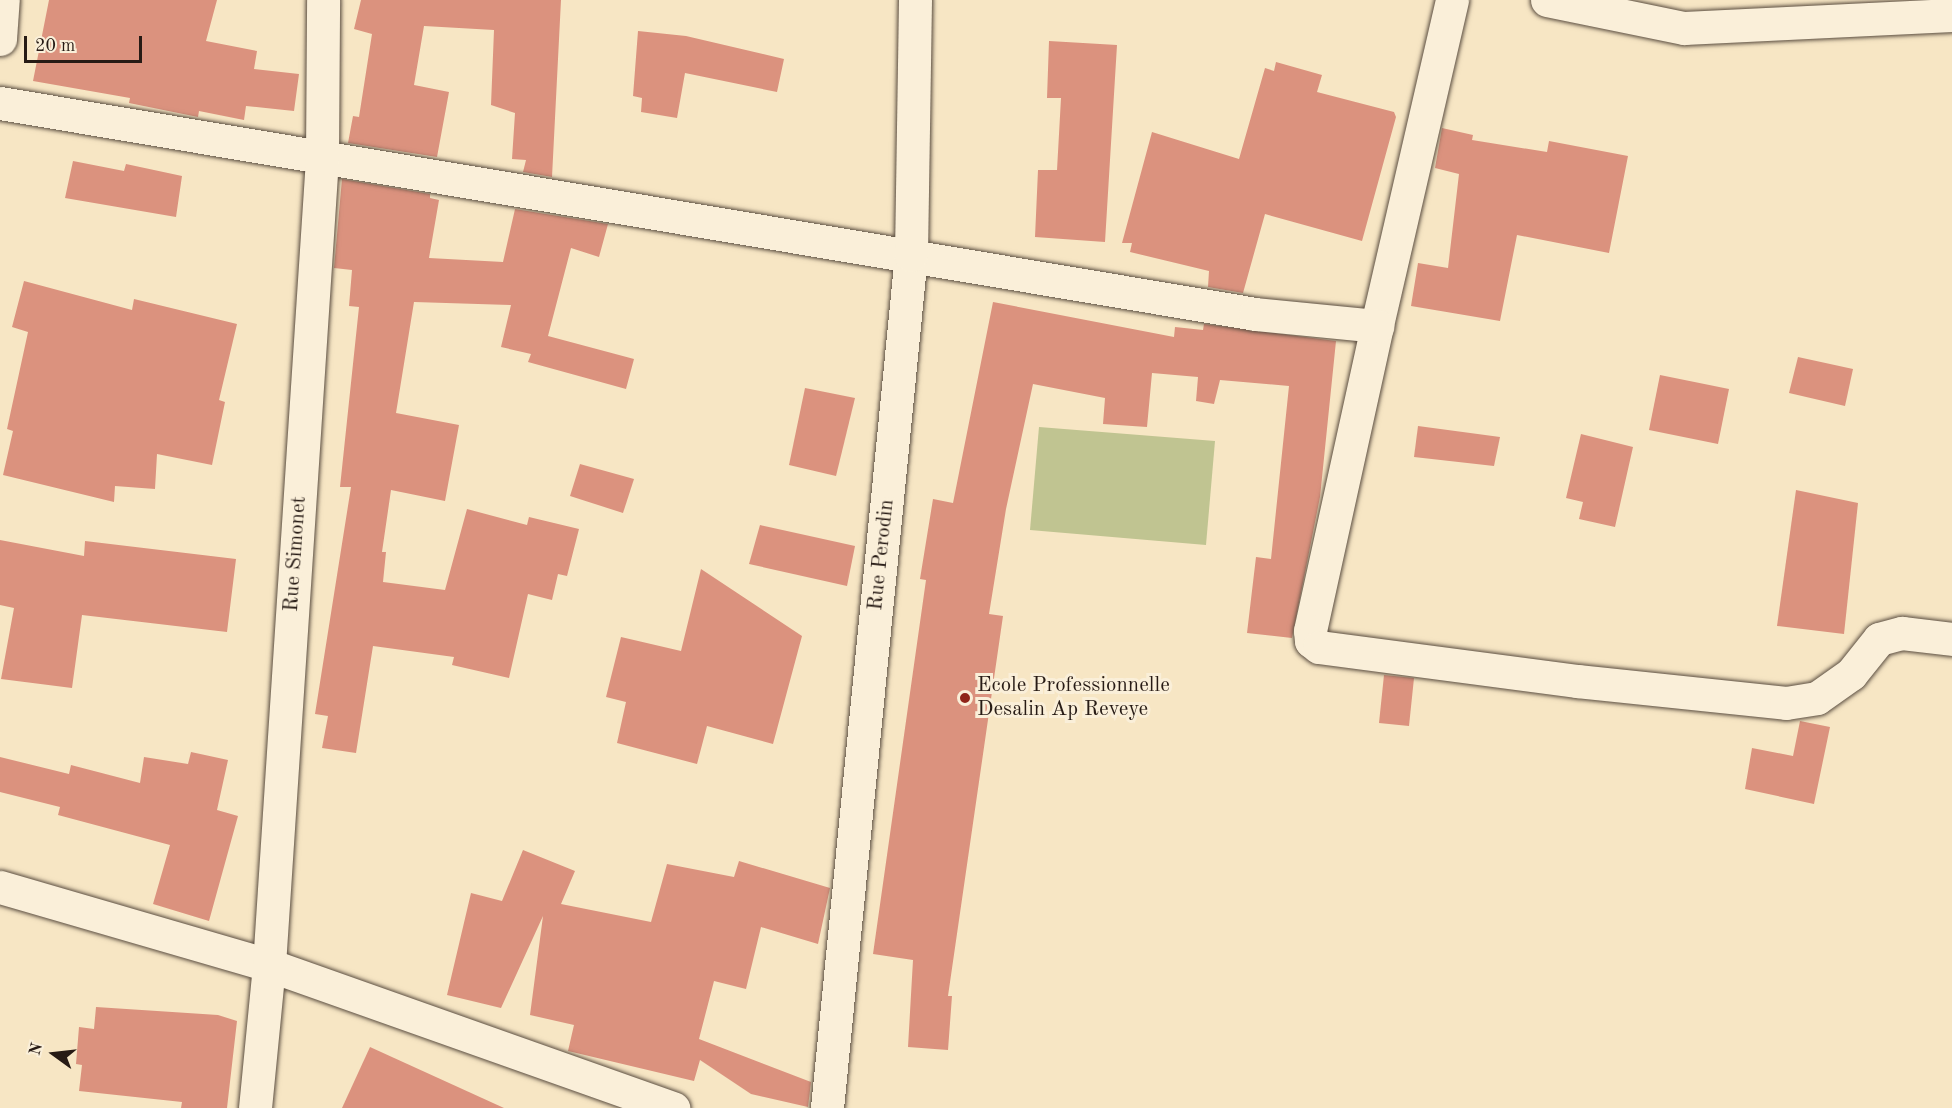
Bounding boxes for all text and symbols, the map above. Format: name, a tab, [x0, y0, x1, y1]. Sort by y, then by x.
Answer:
scale bar	[27, 24, 146, 62]
text: 20 m	[35, 37, 75, 55]
street label: Rue Simonet	[279, 495, 313, 613]
street label: Rue Perodin	[864, 498, 900, 612]
place label: Ecole Professionnelle Desalin Ap Reveye	[977, 673, 1170, 723]
marker: Ecole Professionnelle Desalin Ap Reveye	[958, 691, 972, 705]
north arrow	[24, 1024, 84, 1084]
text: N	[27, 1041, 46, 1057]

